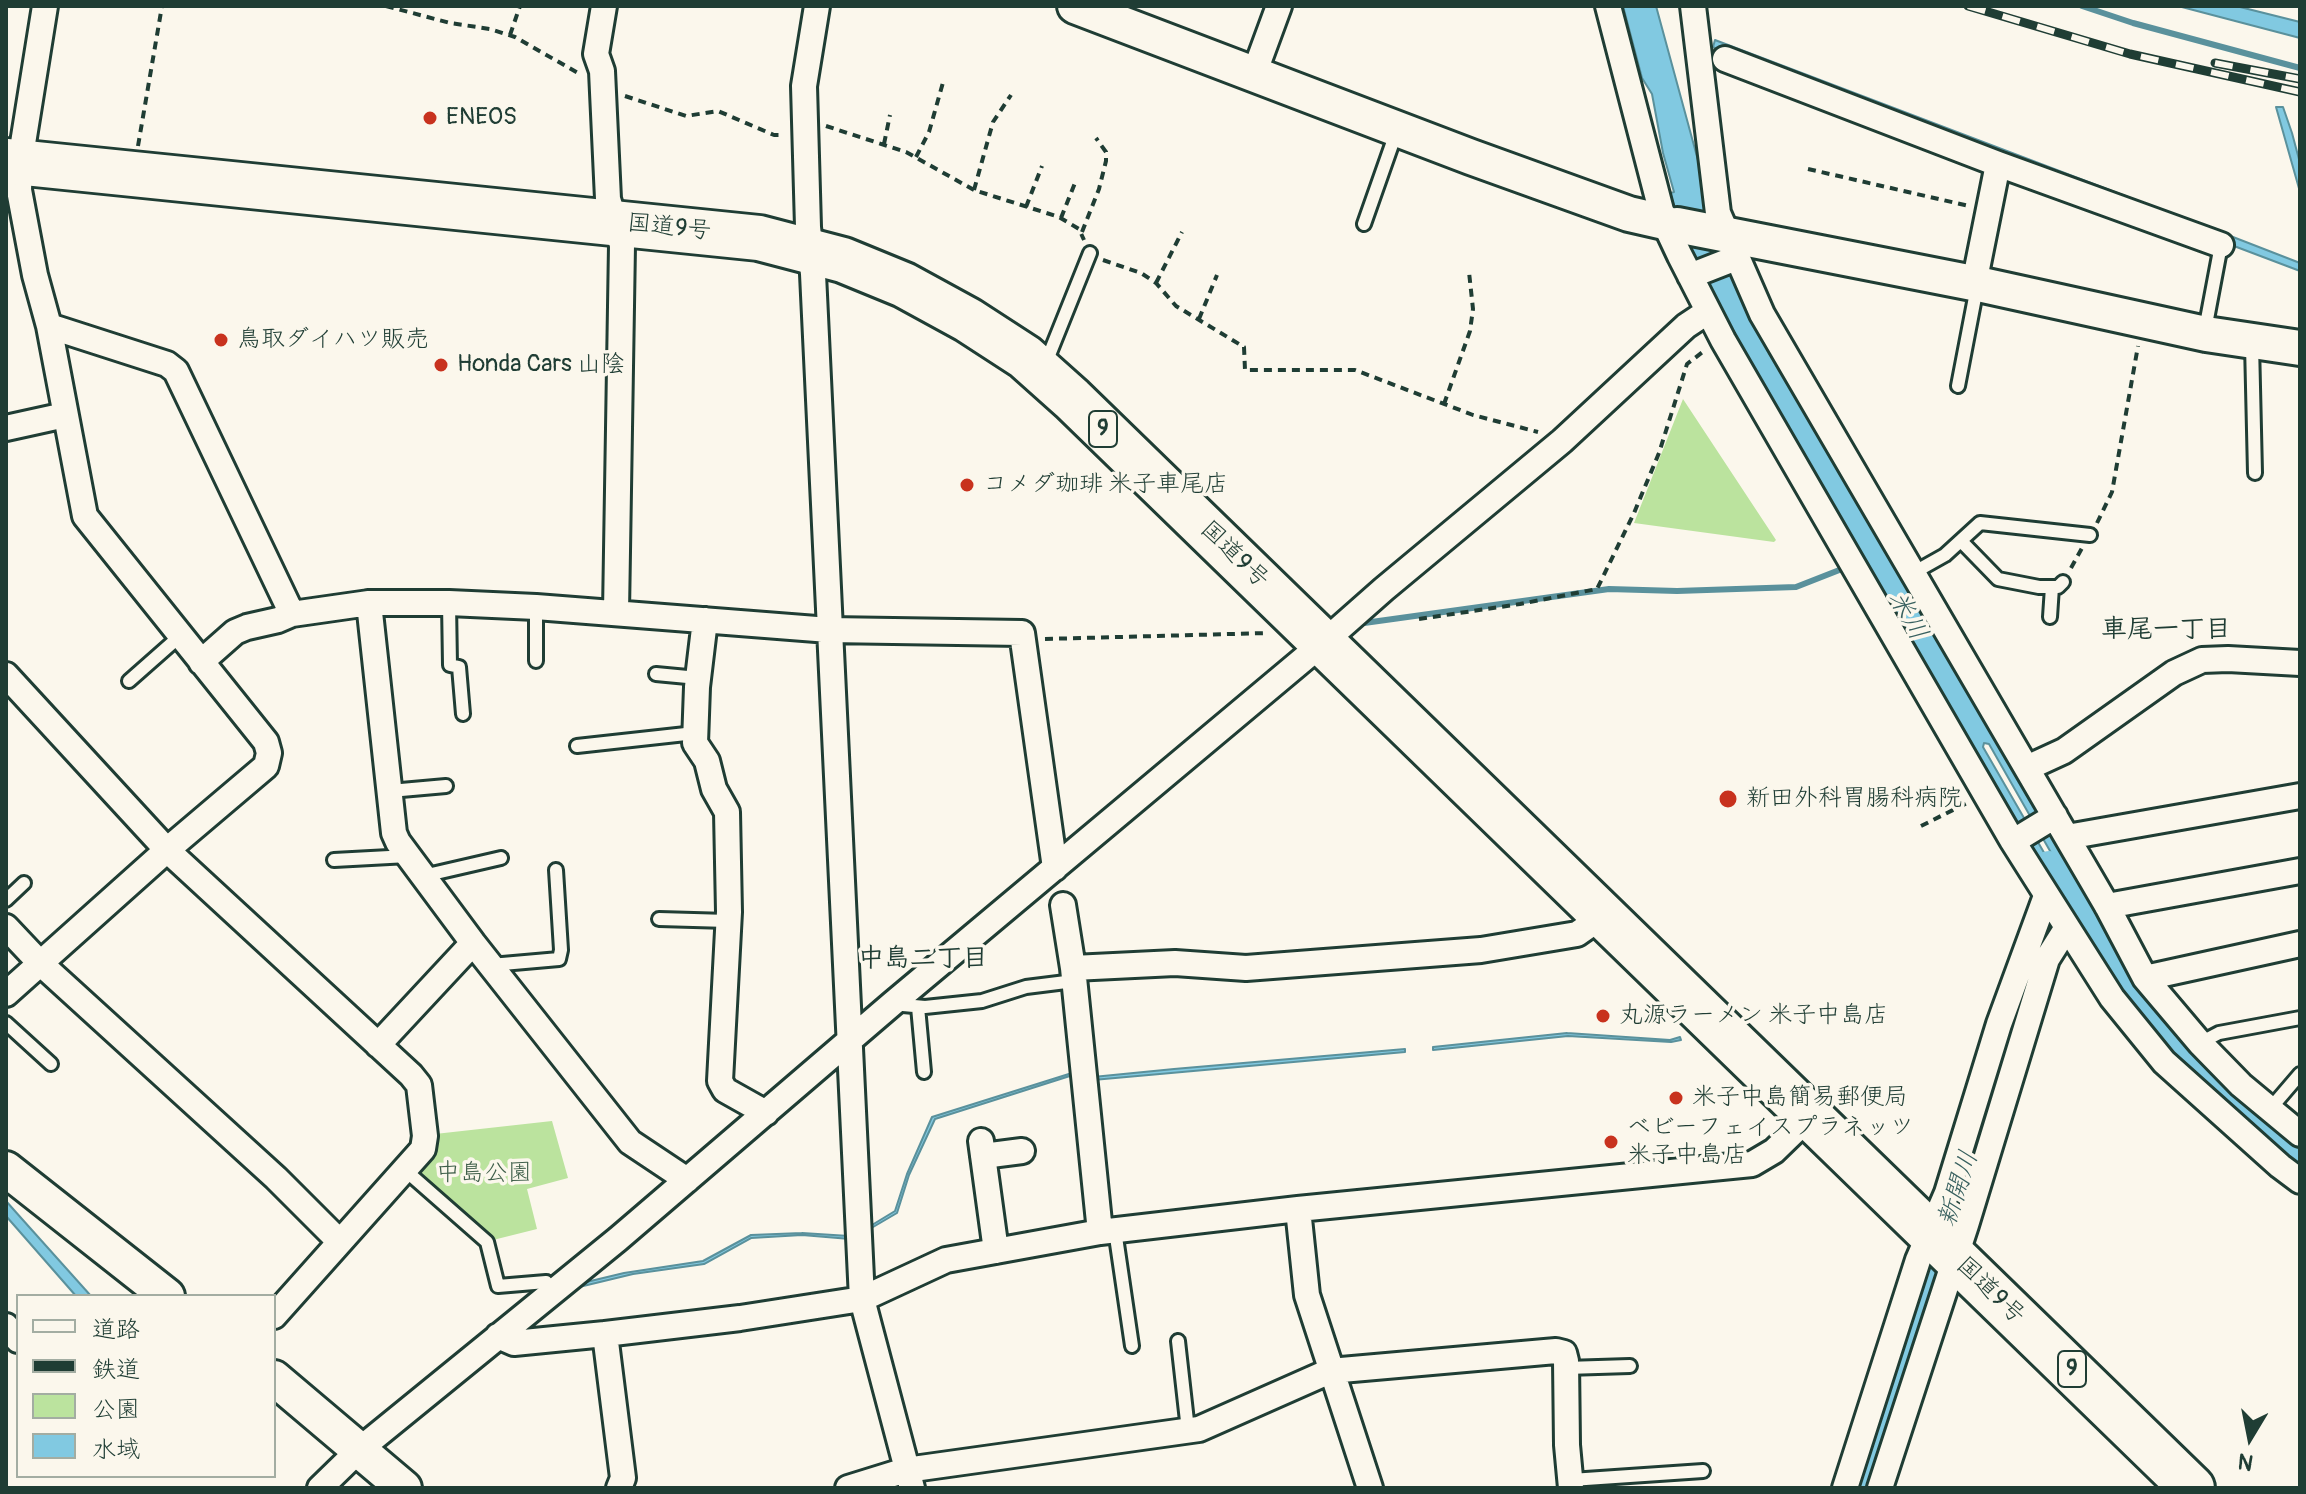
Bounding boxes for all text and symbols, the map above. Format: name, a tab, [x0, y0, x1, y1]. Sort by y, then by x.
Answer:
place label: ENEOS	[446, 104, 517, 132]
marker: ENEOS	[421, 109, 439, 127]
street label: 国道9号	[626, 209, 712, 247]
place label: 鳥取ダイハツ販売	[237, 326, 429, 354]
marker: 鳥取ダイハツ販売	[212, 331, 230, 349]
place label: Honda Cars 山陰	[457, 351, 625, 379]
marker: Honda Cars 山陰	[432, 356, 450, 374]
road number: 9	[1089, 411, 1117, 447]
place label: コメダ珈琲 米子車尾店	[983, 471, 1228, 499]
marker: コメダ珈琲 米子車尾店	[958, 476, 976, 494]
street label: 国道9号	[1194, 515, 1274, 595]
water label: 米川	[1881, 586, 1933, 646]
district label: 車尾一丁目	[2101, 614, 2231, 646]
place label: 新田外科胃腸科病院	[1746, 785, 1962, 813]
marker: 新田外科胃腸科病院	[1717, 788, 1739, 810]
district label: 中島二丁目	[858, 943, 988, 975]
place label: 丸源ラーメン 米子中島店	[1619, 1002, 1888, 1030]
marker: 丸源ラーメン 米子中島店	[1594, 1007, 1612, 1025]
place label: 米子中島簡易郵便局	[1692, 1084, 1908, 1112]
marker: 米子中島簡易郵便局	[1667, 1089, 1685, 1107]
place label: ベビーフェイスプラネッツ 米子中島店	[1627, 1114, 1914, 1170]
marker: ベビーフェイスプラネッツ 米子中島店	[1602, 1133, 1620, 1151]
water label: 新開川	[1932, 1147, 1986, 1231]
park label: 中島公園	[436, 1160, 532, 1188]
street label: 国道9号	[1950, 1251, 2030, 1331]
legend	[16, 1294, 276, 1478]
text: 道路	[92, 1315, 140, 1344]
road number: 9	[2058, 1351, 2086, 1387]
text: 鉄道	[92, 1355, 140, 1384]
text: 公園	[92, 1395, 140, 1424]
north arrow	[2210, 1398, 2290, 1478]
text: 水域	[92, 1435, 140, 1464]
text: N	[2236, 1447, 2256, 1477]

